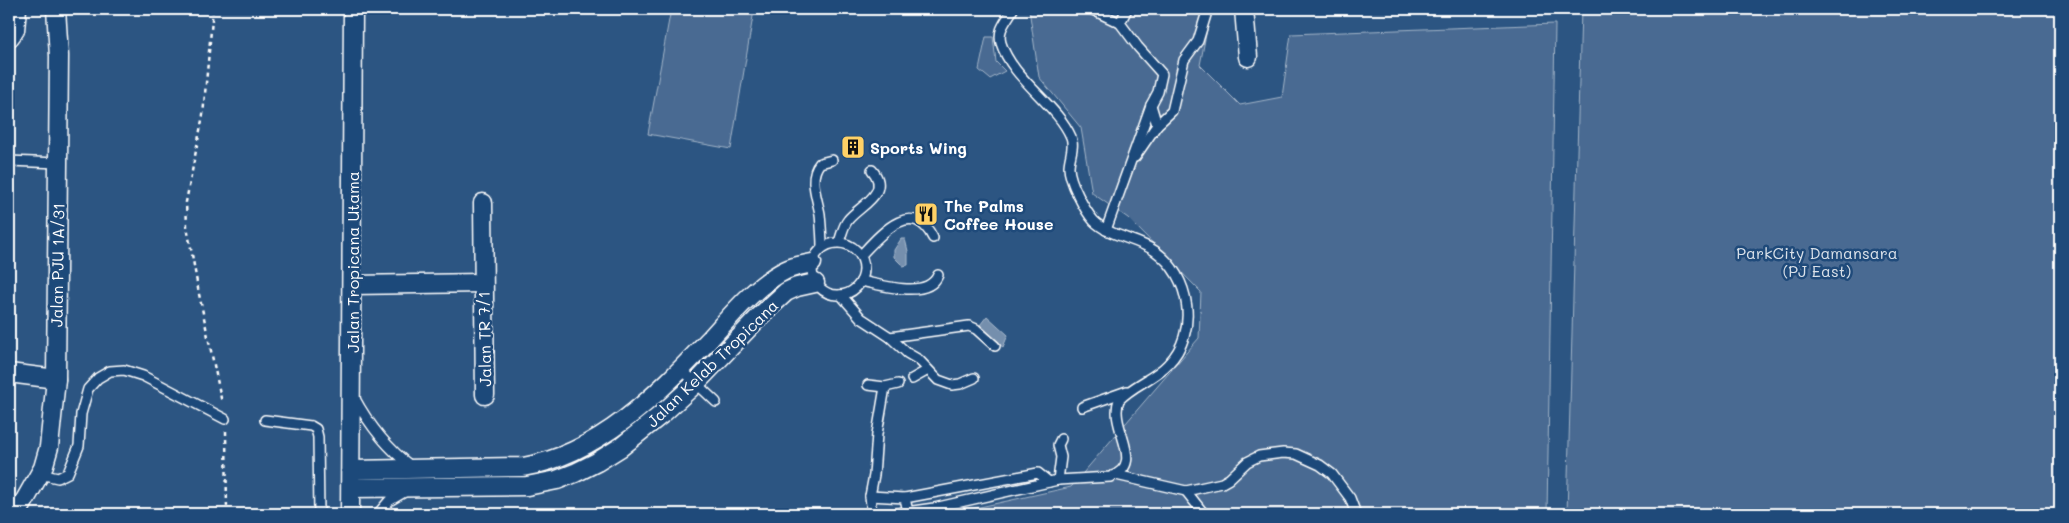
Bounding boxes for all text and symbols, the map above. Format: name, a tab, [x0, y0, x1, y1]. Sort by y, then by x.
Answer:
building icon: Sports Wing	[840, 134, 866, 160]
place label: Sports Wing	[870, 137, 967, 158]
street label: Jalan Tropicana Utama	[342, 171, 363, 353]
place label: The Palms Coffee House	[944, 195, 1053, 234]
restaurant icon: The Palms Coffee House	[913, 201, 939, 227]
street label: Jalan PJU 1A/31	[45, 203, 69, 327]
park label: ParkCity Damansara (PJ East)	[1736, 242, 1898, 281]
street label: Jalan TR 7/1	[473, 291, 495, 387]
street label: Jalan Kelab Tropicana	[642, 295, 782, 431]

